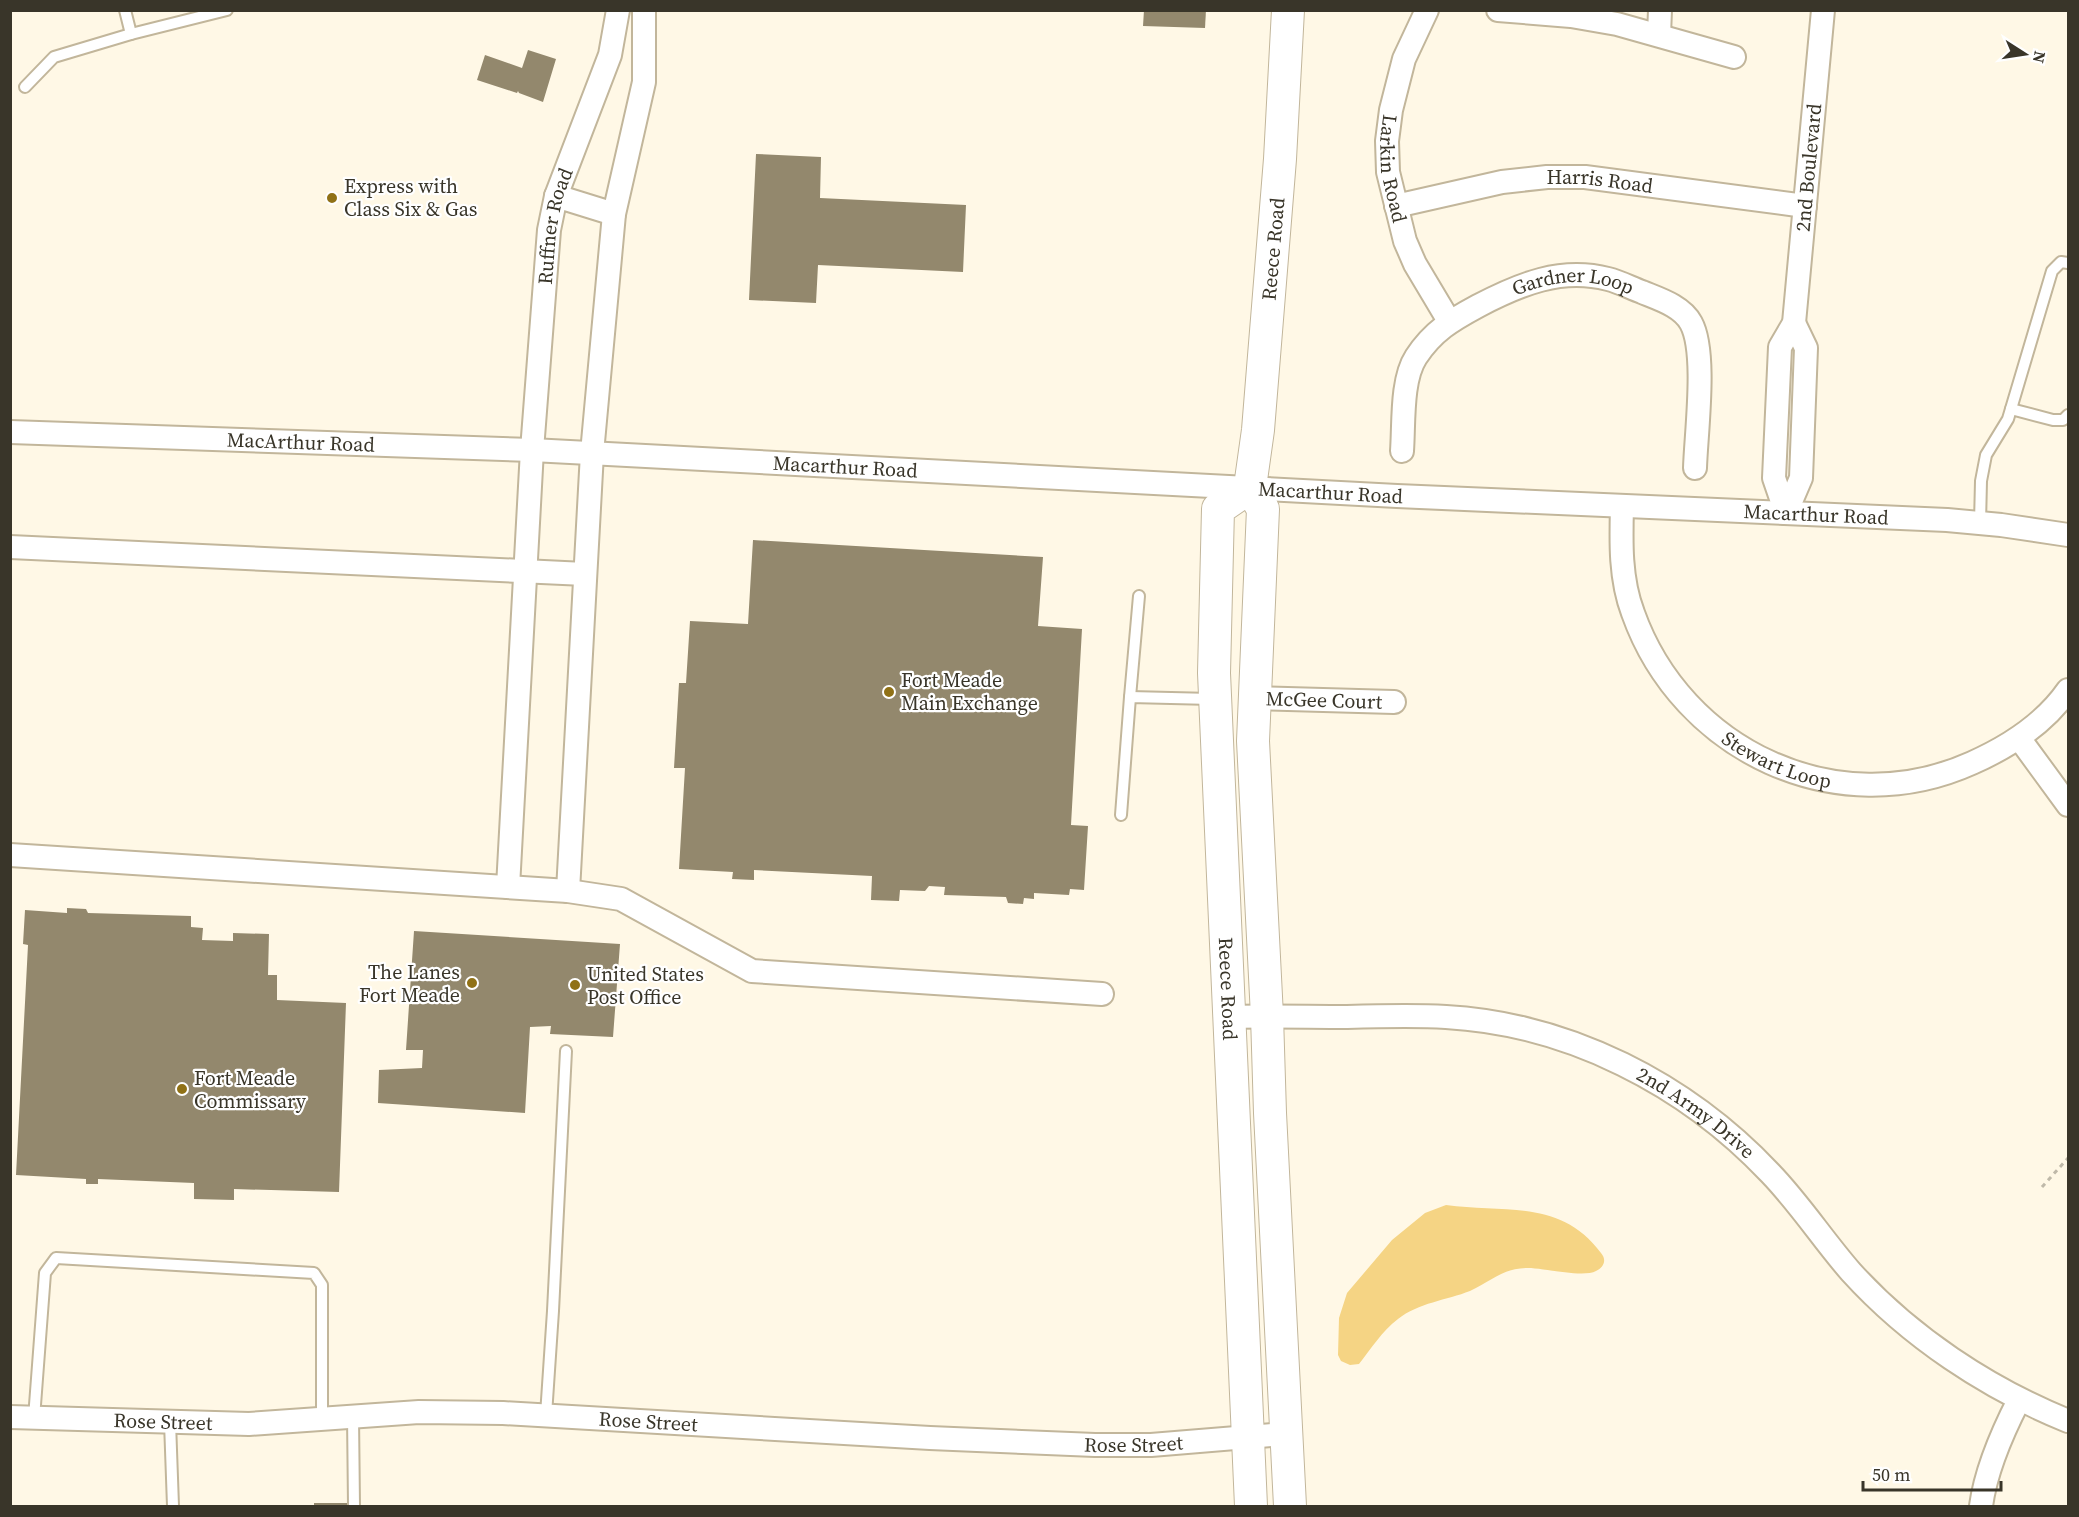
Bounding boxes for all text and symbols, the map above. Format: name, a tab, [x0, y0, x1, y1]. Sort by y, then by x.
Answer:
north arrow	[1995, 24, 2055, 84]
text: N	[2028, 49, 2052, 65]
street label: 2nd Boulevard	[1789, 102, 1828, 233]
street label: Larkin Road	[1373, 113, 1414, 226]
street label: Ruffner Road	[531, 163, 580, 285]
street label: Harris Road	[1547, 163, 1655, 200]
place label: Express with Class Six & Gas	[344, 172, 478, 223]
marker: Express with Class Six & Gas	[325, 191, 339, 205]
street label: Reece Road	[1255, 196, 1291, 302]
street label: Gardner Loop	[1508, 261, 1639, 302]
street label: MacArthur Road	[226, 425, 376, 459]
street label: Macarthur Road	[772, 449, 919, 485]
street label: Macarthur Road	[1257, 475, 1404, 510]
street label: Macarthur Road	[1743, 497, 1890, 531]
place label: Fort Meade Main Exchange	[901, 666, 1038, 717]
street label: McGee Court	[1265, 684, 1383, 716]
marker: Fort Meade Main Exchange	[882, 685, 896, 699]
street label: Stewart Loop	[1716, 724, 1834, 795]
street label: Reece Road	[1212, 937, 1244, 1042]
place label: The Lanes Fort Meade	[359, 958, 460, 1009]
place label: United States Post Office	[587, 960, 704, 1011]
marker: The Lanes Fort Meade	[465, 976, 479, 990]
marker: United States Post Office	[568, 978, 582, 992]
street label: 2nd Army Drive	[1632, 1060, 1761, 1165]
place label: Fort Meade Commissary	[194, 1064, 307, 1115]
marker: Fort Meade Commissary	[175, 1082, 189, 1096]
street label: Rose Street	[598, 1405, 699, 1438]
street label: Rose Street	[113, 1406, 213, 1437]
street label: Rose Street	[1083, 1428, 1185, 1459]
scale bar	[1863, 1454, 2001, 1492]
text: 50 m	[1872, 1462, 1910, 1487]

